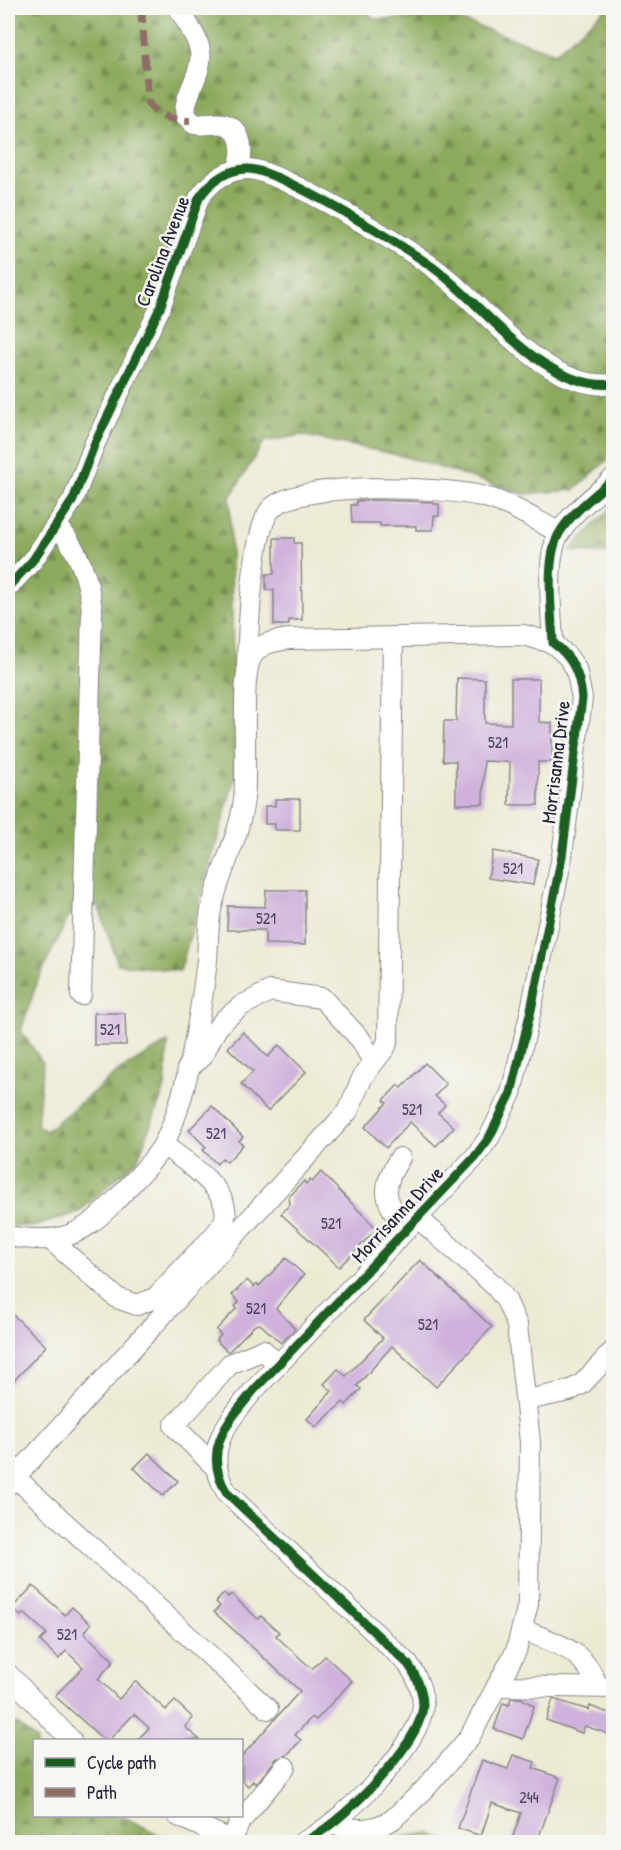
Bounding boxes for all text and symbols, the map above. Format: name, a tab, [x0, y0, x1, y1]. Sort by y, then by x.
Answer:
street label: Carolina Avenue	[129, 192, 196, 310]
street label: Morrisanna Drive	[534, 699, 576, 825]
house number: 521	[488, 731, 508, 753]
house number: 521	[503, 857, 523, 879]
house number: 521	[256, 907, 276, 929]
house number: 521	[100, 1018, 120, 1040]
house number: 521	[402, 1098, 422, 1120]
house number: 521	[206, 1122, 226, 1144]
street label: Morrisanna Drive	[345, 1160, 449, 1268]
house number: 521	[321, 1212, 341, 1234]
house number: 521	[246, 1297, 266, 1319]
house number: 521	[418, 1313, 438, 1335]
house number: 521	[57, 1623, 77, 1645]
legend	[33, 1739, 243, 1817]
text: Cycle path	[87, 1750, 157, 1775]
text: Path	[87, 1780, 117, 1805]
house number: 244	[519, 1786, 539, 1808]

